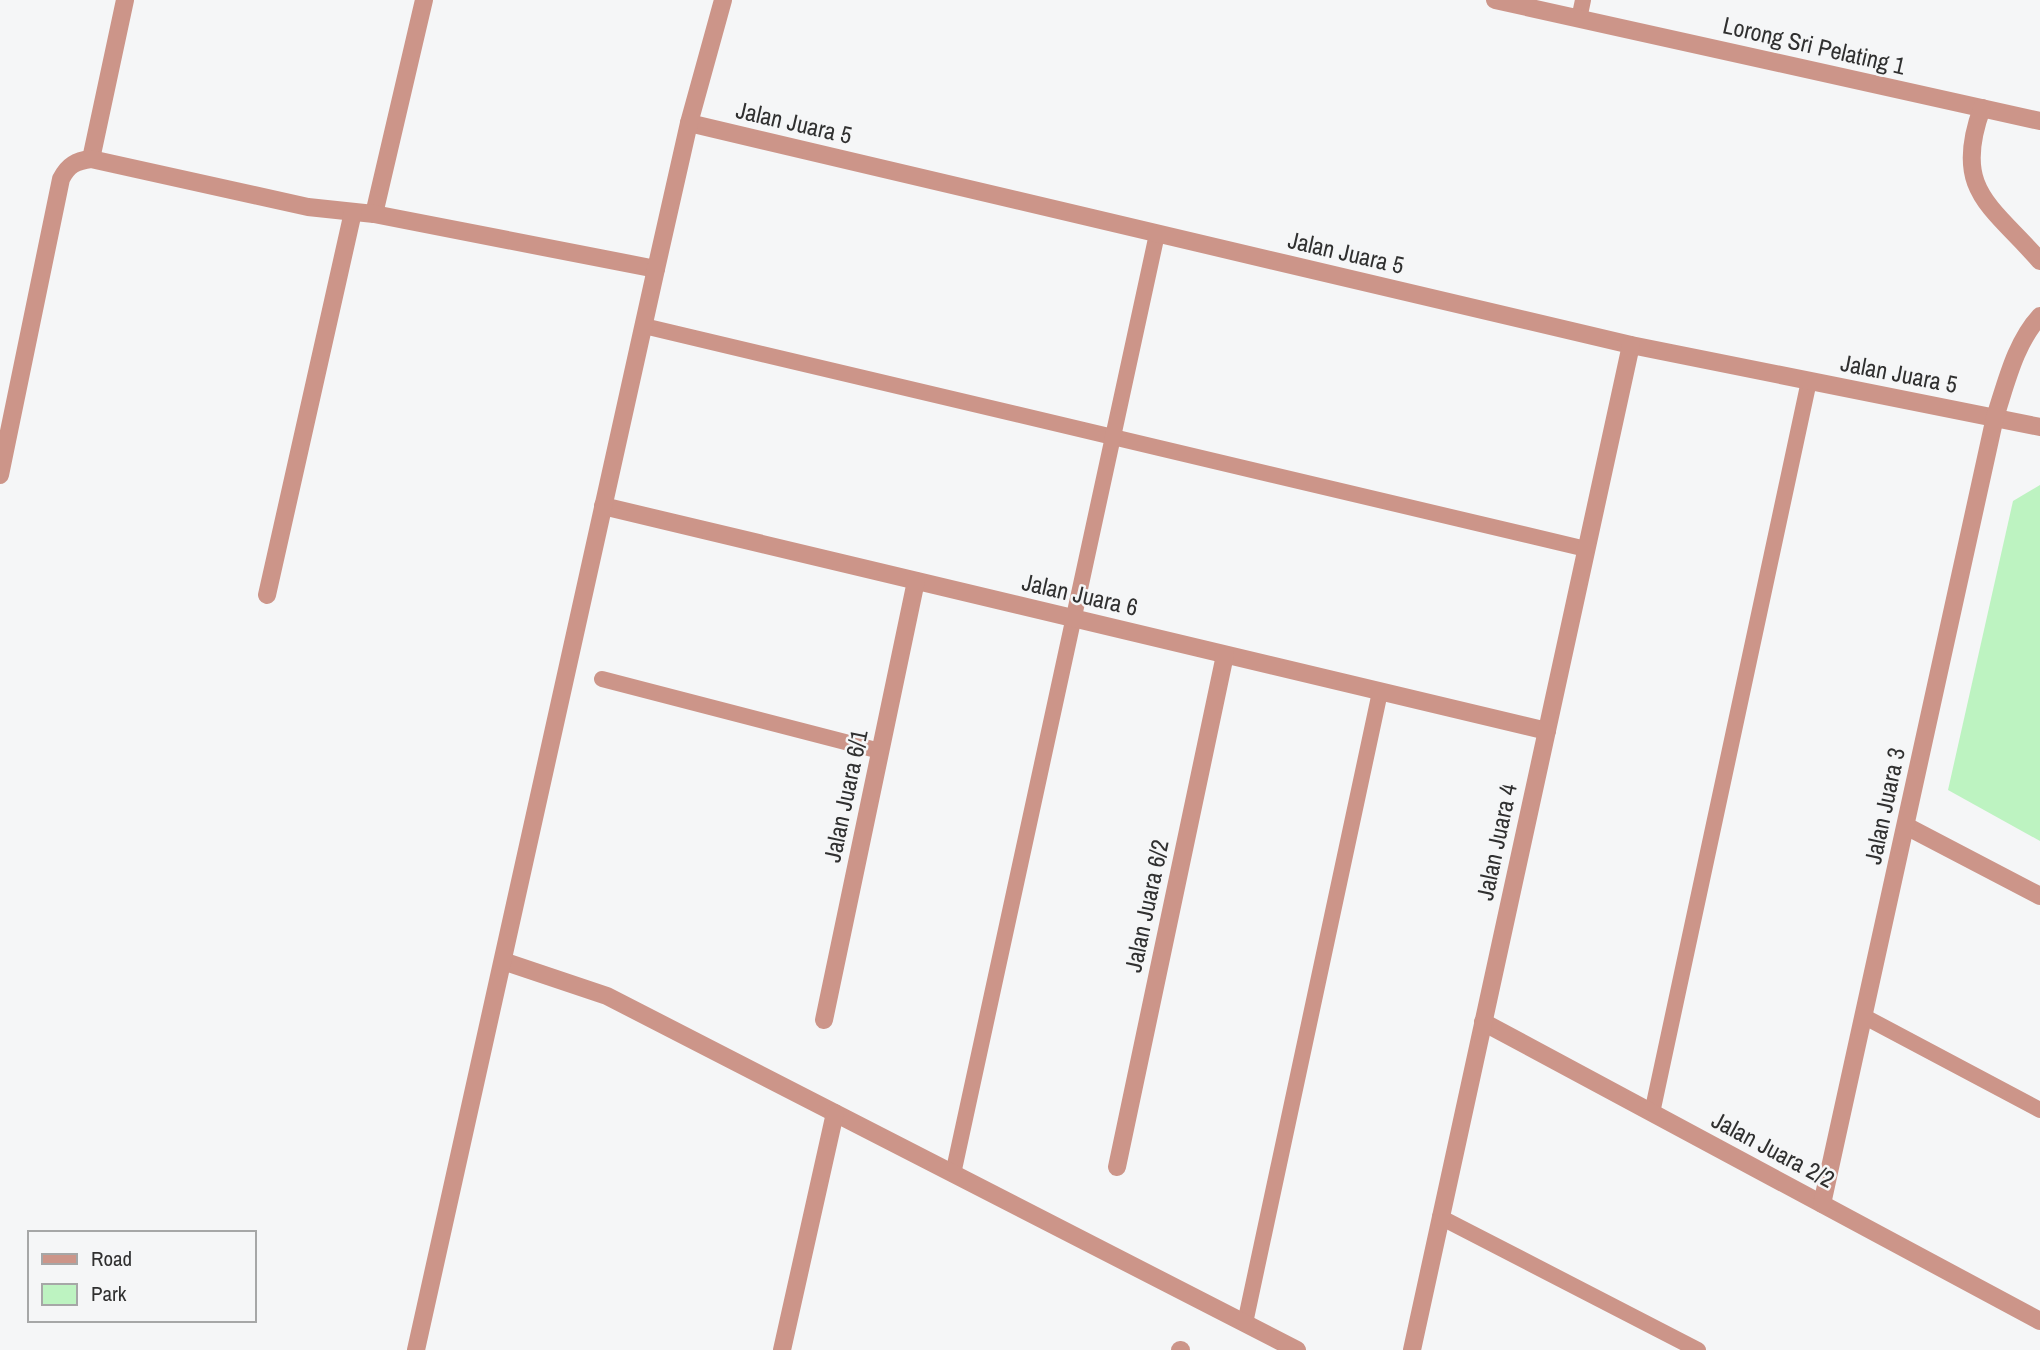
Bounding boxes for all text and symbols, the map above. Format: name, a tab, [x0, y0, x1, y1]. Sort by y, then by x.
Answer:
street label: Lorong Sri Pelating 1	[1720, 9, 1908, 82]
street label: Jalan Juara 5	[733, 93, 855, 151]
street label: Jalan Juara 5	[1285, 223, 1407, 281]
street label: Jalan Juara 5	[1838, 346, 1960, 400]
street label: Jalan Juara 6	[1019, 565, 1141, 623]
street label: Jalan Juara 6/1	[815, 727, 875, 865]
street label: Jalan Juara 3	[1856, 745, 1912, 867]
street label: Jalan Juara 4	[1468, 781, 1524, 903]
street label: Jalan Juara 6/2	[1116, 837, 1176, 975]
street label: Jalan Juara 2/2	[1707, 1103, 1840, 1195]
legend	[28, 1231, 256, 1322]
text: Road	[91, 1244, 132, 1273]
text: Park	[91, 1279, 127, 1308]

